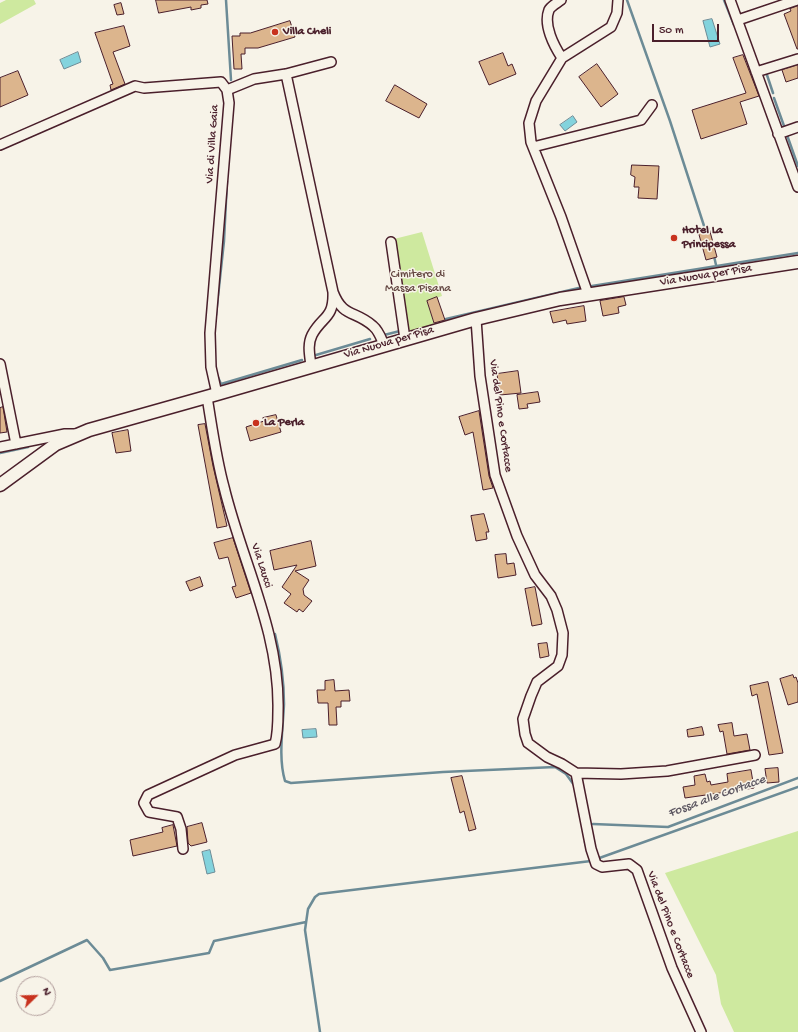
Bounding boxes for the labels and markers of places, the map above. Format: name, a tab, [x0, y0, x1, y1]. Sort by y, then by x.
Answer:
place label: Villa Cheli	[283, 25, 331, 39]
marker: Villa Cheli	[270, 27, 280, 37]
place label: Hotel La Principessa	[682, 224, 735, 252]
marker: Hotel La Principessa	[669, 233, 679, 243]
place label: La Perla	[264, 416, 304, 430]
marker: La Perla	[251, 418, 261, 428]

